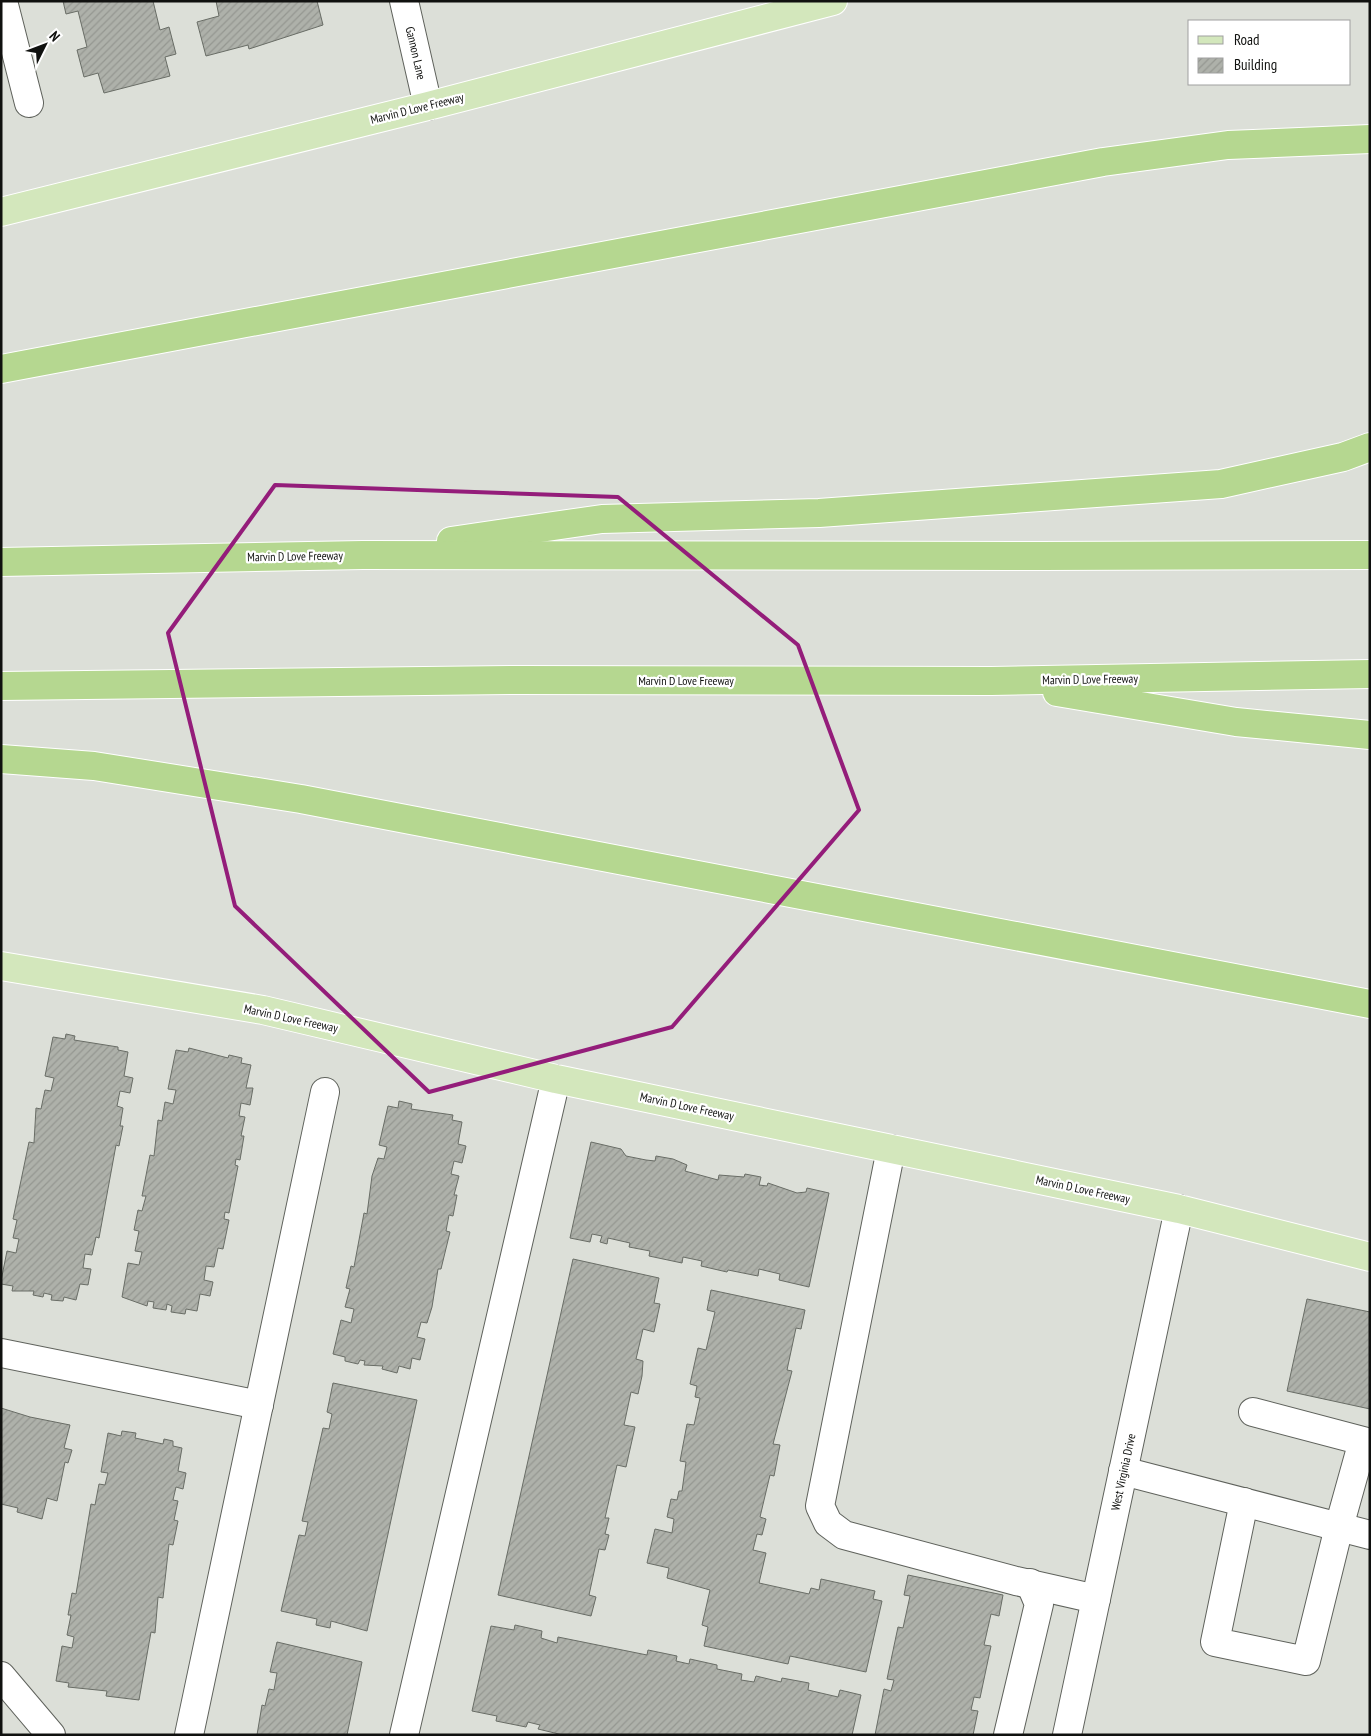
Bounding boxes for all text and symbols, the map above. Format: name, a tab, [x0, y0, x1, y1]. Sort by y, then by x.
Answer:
north arrow	[20, 20, 70, 70]
legend	[1188, 20, 1351, 85]
street label: Gannon Lane	[403, 25, 429, 81]
text: N	[45, 27, 64, 45]
text: Road	[1234, 30, 1260, 49]
text: Building	[1234, 55, 1277, 74]
street label: Marvin D Love Freeway	[369, 89, 466, 127]
street label: Marvin D Love Freeway	[247, 548, 343, 564]
street label: Marvin D Love Freeway	[1042, 671, 1138, 687]
street label: Marvin D Love Freeway	[638, 673, 734, 688]
street label: Marvin D Love Freeway	[243, 1001, 340, 1035]
street label: Marvin D Love Freeway	[639, 1089, 736, 1123]
street label: Marvin D Love Freeway	[1035, 1172, 1132, 1206]
street label: West Virginia Drive	[1108, 1432, 1139, 1512]

